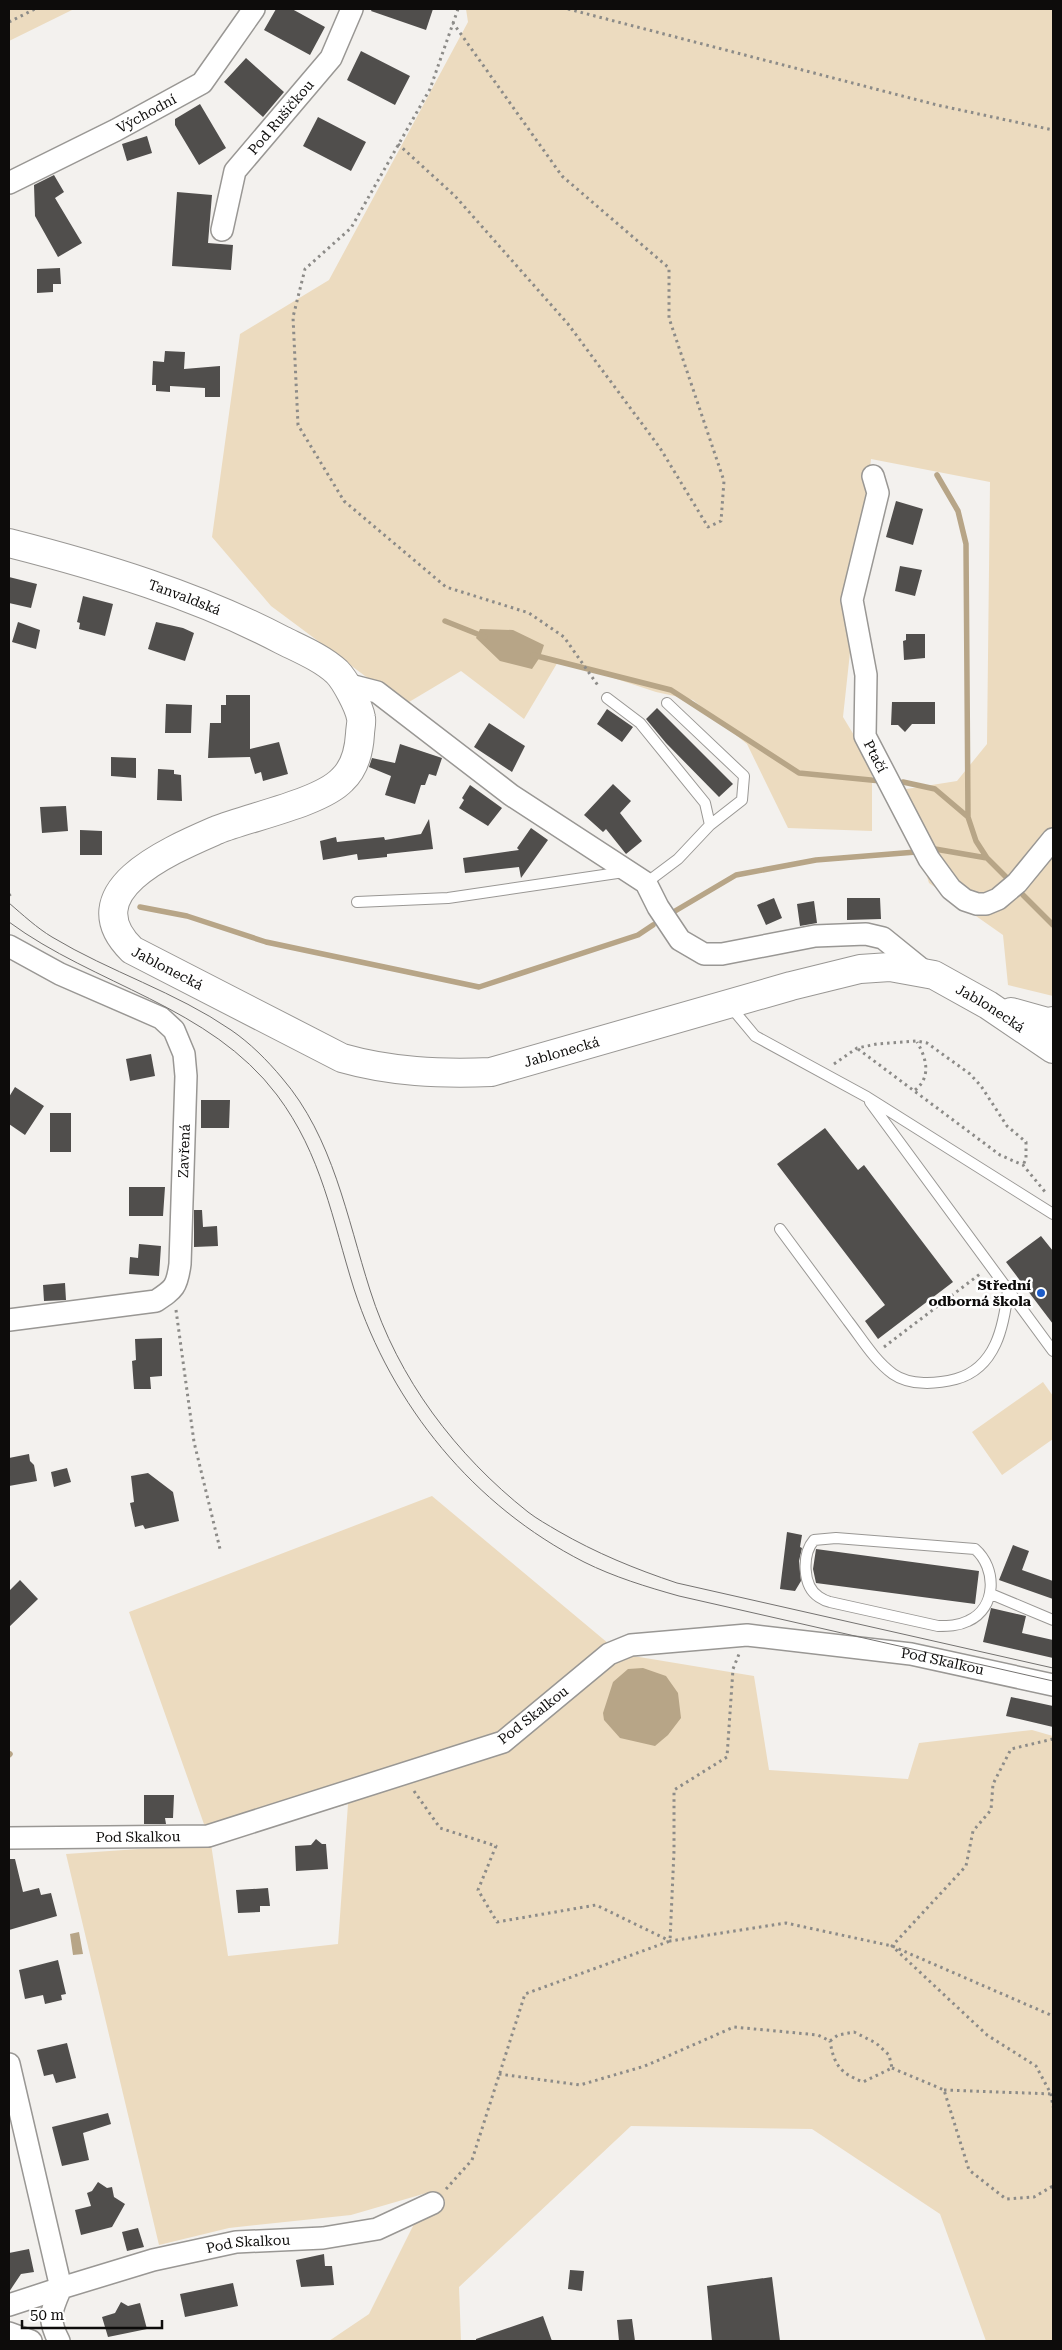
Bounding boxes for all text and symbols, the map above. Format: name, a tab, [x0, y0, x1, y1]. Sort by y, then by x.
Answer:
street label: Pod Rušičkou	[245, 76, 317, 158]
street label: Východní	[114, 90, 179, 136]
street label: Tanvaldská	[146, 576, 224, 618]
street label: Ptačí	[861, 737, 891, 776]
street label: Jablonecká	[129, 943, 206, 993]
street label: Jablonecká	[953, 981, 1028, 1036]
street label: Jablonecká	[522, 1033, 601, 1070]
street label: Zavřená	[175, 1123, 193, 1178]
place label: Střední odborná škola	[928, 1277, 1032, 1309]
marker: Střední odborná škola	[1035, 1287, 1047, 1299]
street label: Pod Skalkou	[900, 1645, 986, 1678]
street label: Pod Skalkou	[495, 1682, 571, 1747]
street label: Pod Skalkou	[96, 1828, 181, 1845]
street label: Pod Skalkou	[205, 2232, 291, 2256]
scale bar	[22, 2298, 162, 2330]
text: 50 m	[30, 2306, 65, 2324]

